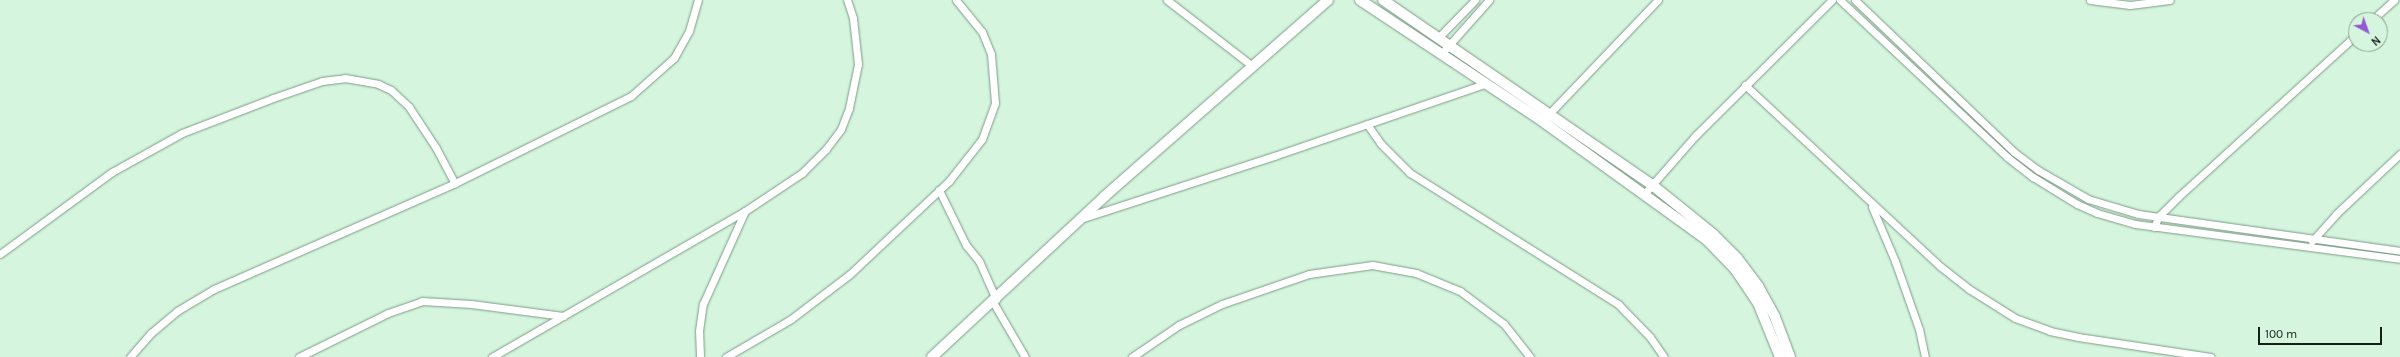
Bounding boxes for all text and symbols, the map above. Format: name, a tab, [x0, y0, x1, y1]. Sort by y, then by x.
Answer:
north arrow	[2348, 12, 2388, 52]
text: N	[2368, 33, 2383, 48]
scale bar	[2260, 319, 2384, 345]
text: 100 m	[2265, 327, 2297, 341]

